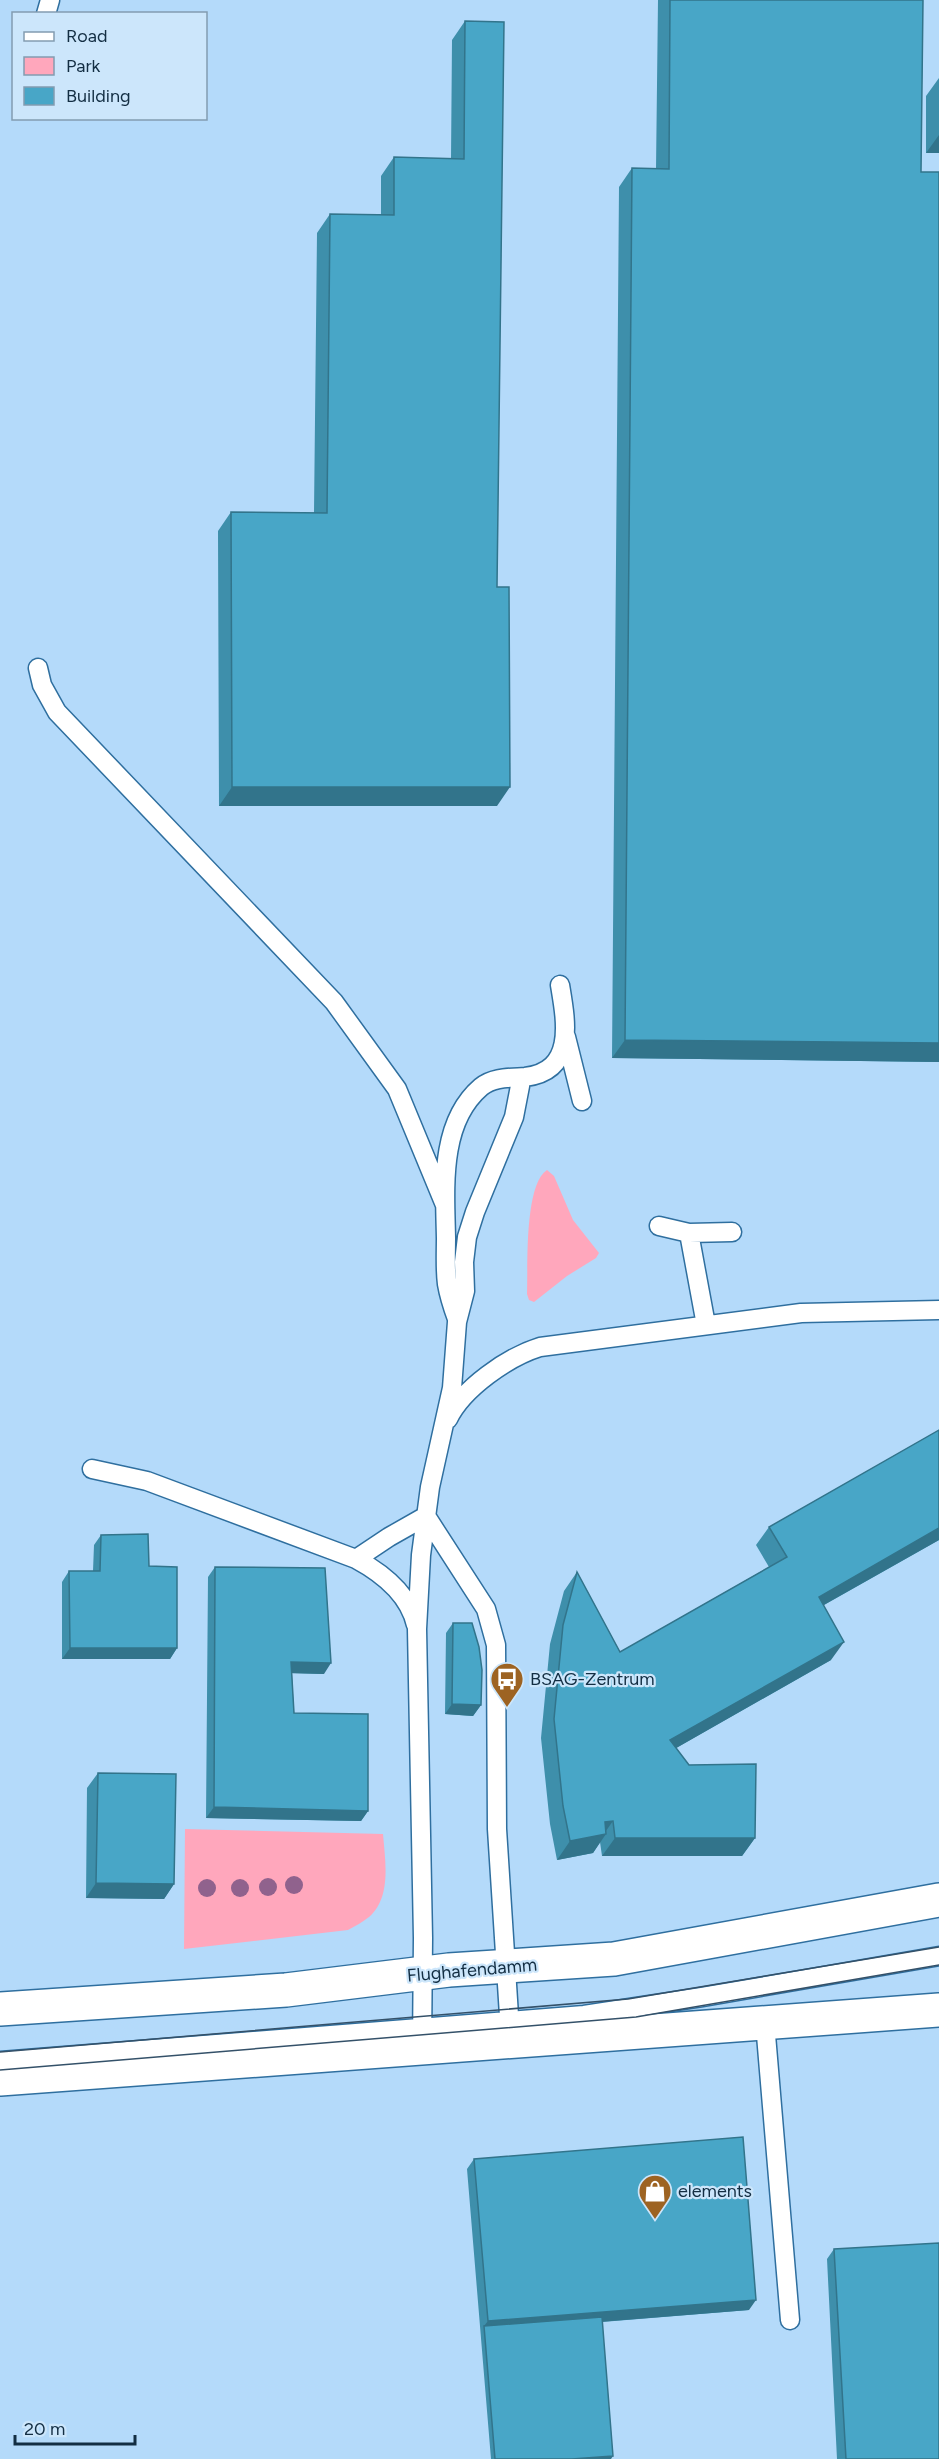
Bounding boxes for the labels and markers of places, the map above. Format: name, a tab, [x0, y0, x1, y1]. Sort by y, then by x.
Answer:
bus stop icon: BSAG-Zentrum	[489, 1661, 525, 1708]
place label: BSAG-Zentrum	[530, 1668, 655, 1690]
shop icon: elements	[637, 2173, 673, 2220]
place label: elements	[678, 2180, 752, 2202]

